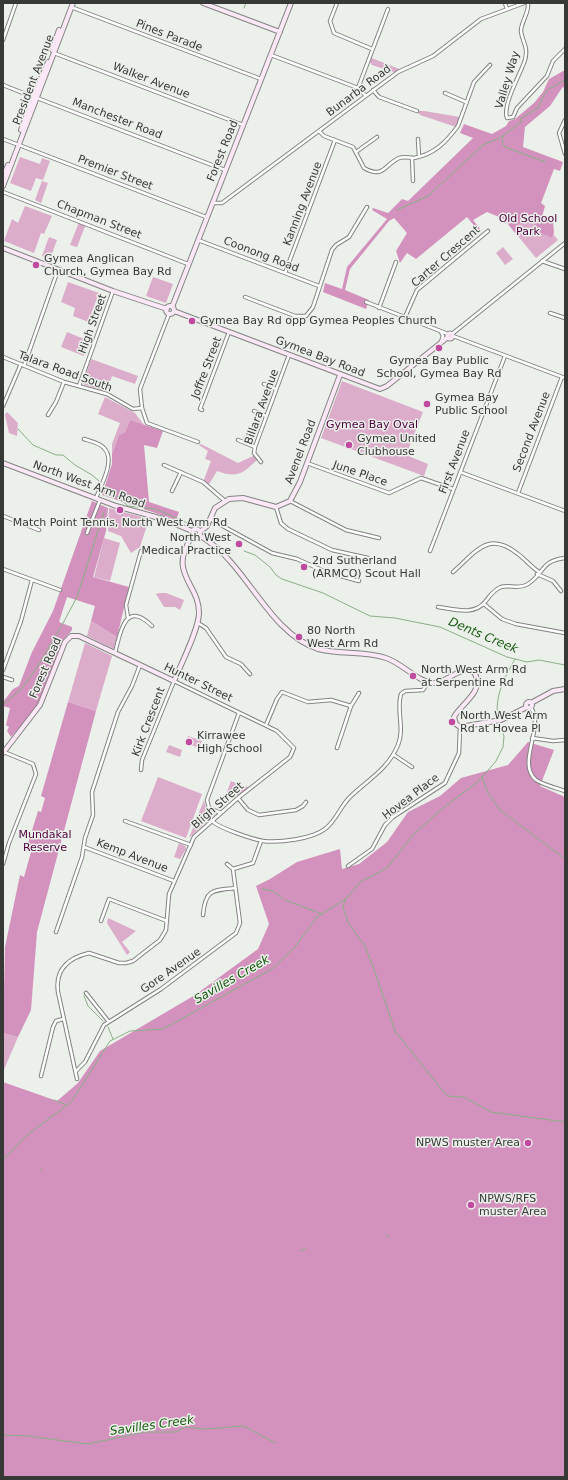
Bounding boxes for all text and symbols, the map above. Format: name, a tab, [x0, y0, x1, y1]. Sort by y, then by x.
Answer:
street label: Pines Parade	[134, 17, 204, 55]
street label: President Avenue	[11, 33, 57, 127]
street label: Valley Way	[493, 50, 523, 110]
street label: Walker Avenue	[111, 60, 191, 102]
street label: Bunarba Road	[324, 62, 394, 120]
street label: Manchester Road	[70, 96, 164, 142]
street label: Forest Road	[205, 118, 241, 184]
street label: Premier Street	[76, 153, 154, 193]
street label: Kanning Avenue	[281, 160, 325, 248]
street label: Chapman Street	[55, 198, 143, 242]
park label: Old School Park	[499, 212, 557, 238]
street label: Carter Crescent	[409, 224, 483, 290]
street label: Coonong Road	[221, 235, 301, 275]
place label: Gymea Anglican Church, Gymea Bay Rd	[44, 252, 172, 278]
marker: Gymea Anglican Church, Gymea Bay Rd	[31, 260, 41, 270]
street label: High Street	[76, 293, 110, 355]
place label: Gymea Bay Rd opp Gymea Peoples Church	[200, 314, 437, 328]
marker: Gymea Bay Rd opp Gymea Peoples Church	[187, 316, 197, 326]
street label: Gymea Bay Road	[273, 334, 367, 380]
street label: Joffre Street	[189, 335, 225, 401]
marker: Gymea Bay Public School, Gymea Bay Rd	[434, 343, 444, 353]
street label: Talara Road South	[16, 349, 114, 395]
place label: Gymea Bay Public School, Gymea Bay Rd	[376, 354, 502, 380]
street label: Billara Avenue	[242, 368, 282, 446]
street label: Second Avenue	[511, 390, 553, 474]
place label: Gymea Bay Public School	[435, 391, 508, 417]
marker: Gymea Bay Public School	[422, 399, 432, 409]
street label: Avenel Road	[283, 418, 319, 486]
park label: Gymea Bay Oval	[326, 418, 418, 432]
street label: First Avenue	[437, 428, 473, 496]
place label: Gymea United Clubhouse	[357, 432, 436, 458]
marker: Gymea United Clubhouse	[344, 440, 354, 450]
street label: North West Arm Road	[31, 459, 147, 511]
street label: June Place	[331, 459, 389, 489]
marker: Match Point Tennis, North West Arm Rd	[115, 505, 125, 515]
place label: Match Point Tennis, North West Arm Rd	[13, 516, 227, 530]
place label: North West Medical Practice	[141, 531, 231, 557]
marker: North West Medical Practice	[234, 539, 244, 549]
place label: 2nd Sutherland (ARMCO) Scout Hall	[312, 554, 421, 580]
marker: 2nd Sutherland (ARMCO) Scout Hall	[299, 562, 309, 572]
water label: Dents Creek	[446, 615, 520, 657]
place label: 80 North West Arm Rd	[307, 624, 378, 650]
marker: 80 North West Arm Rd	[294, 632, 304, 642]
street label: Forest Road	[27, 636, 65, 700]
street label: Hunter Street	[162, 661, 234, 705]
place label: North West Arm Rd at Serpentine Rd	[421, 663, 526, 689]
marker: North West Arm Rd at Serpentine Rd	[408, 671, 418, 681]
street label: Kirk Crescent	[130, 685, 168, 759]
place label: North West Arm Rd at Hovea Pl	[460, 709, 547, 735]
marker: North West Arm Rd at Hovea Pl	[447, 717, 457, 727]
place label: Kirrawee High School	[197, 729, 262, 755]
marker: Kirrawee High School	[184, 737, 194, 747]
street label: Hovea Place	[380, 771, 442, 823]
street label: Bligh Street	[189, 780, 247, 832]
park label: Mundakal Reserve	[18, 828, 72, 854]
street label: Kemp Avenue	[94, 836, 170, 876]
street label: Gore Avenue	[138, 945, 204, 997]
water label: Savilles Creek	[192, 953, 272, 1007]
place label: NPWS muster Area	[416, 1136, 520, 1150]
marker: NPWS muster Area	[523, 1138, 533, 1148]
place label: NPWS/RFS muster Area	[479, 1192, 547, 1218]
marker: NPWS/RFS muster Area	[466, 1200, 476, 1210]
water label: Savilles Creek	[109, 1413, 195, 1439]

